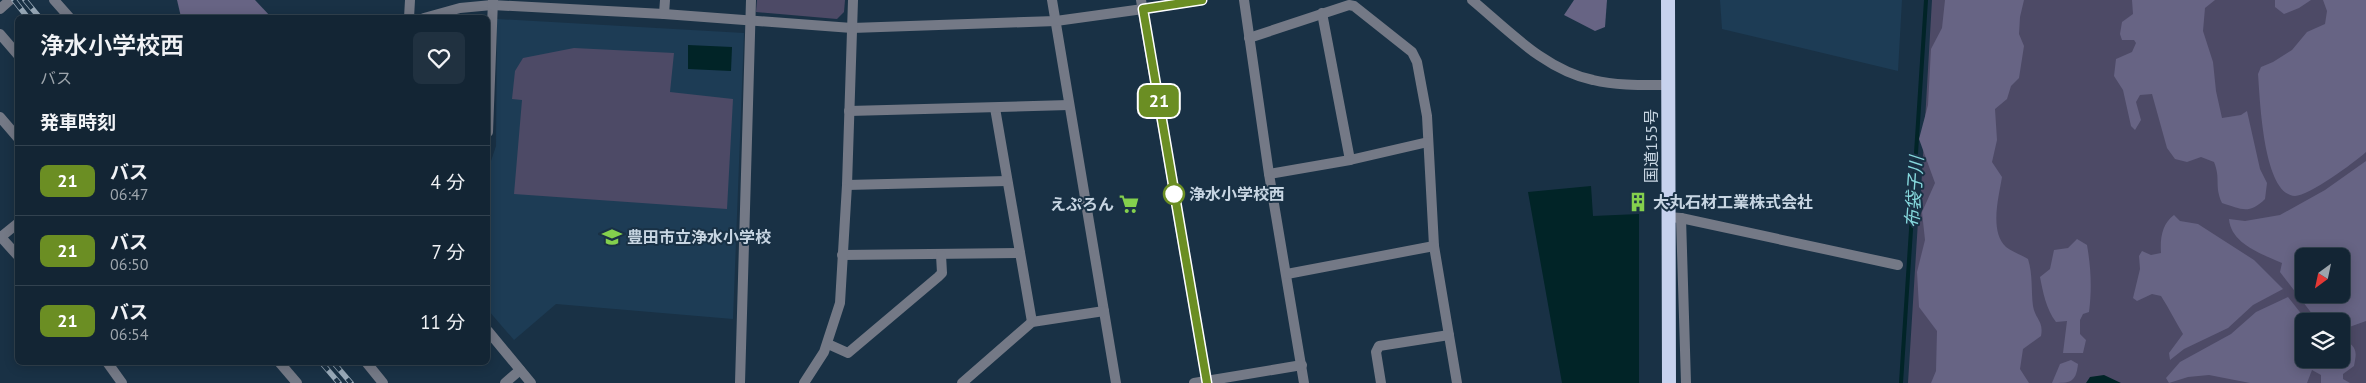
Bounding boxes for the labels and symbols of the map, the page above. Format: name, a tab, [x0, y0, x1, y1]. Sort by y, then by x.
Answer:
line badge: 21	[1136, 85, 1182, 117]
street label: 国道155号	[1641, 109, 1661, 183]
water label: 布袋子川	[1900, 153, 1928, 229]
marker: 浄水小学校西	[1163, 183, 1185, 205]
place label: 浄水小学校西	[1189, 184, 1285, 204]
building icon: 大丸石材工業株式会社	[1627, 191, 1649, 213]
place label: 大丸石材工業株式会社	[1653, 192, 1813, 212]
supermarket icon: えぷろん	[1118, 193, 1140, 215]
place label: えぷろん	[1050, 194, 1114, 214]
school or university icon: 豊田市立浄水小学校	[601, 226, 623, 248]
place label: 豊田市立浄水小学校	[627, 227, 771, 247]
north arrow	[2295, 248, 2350, 302]

